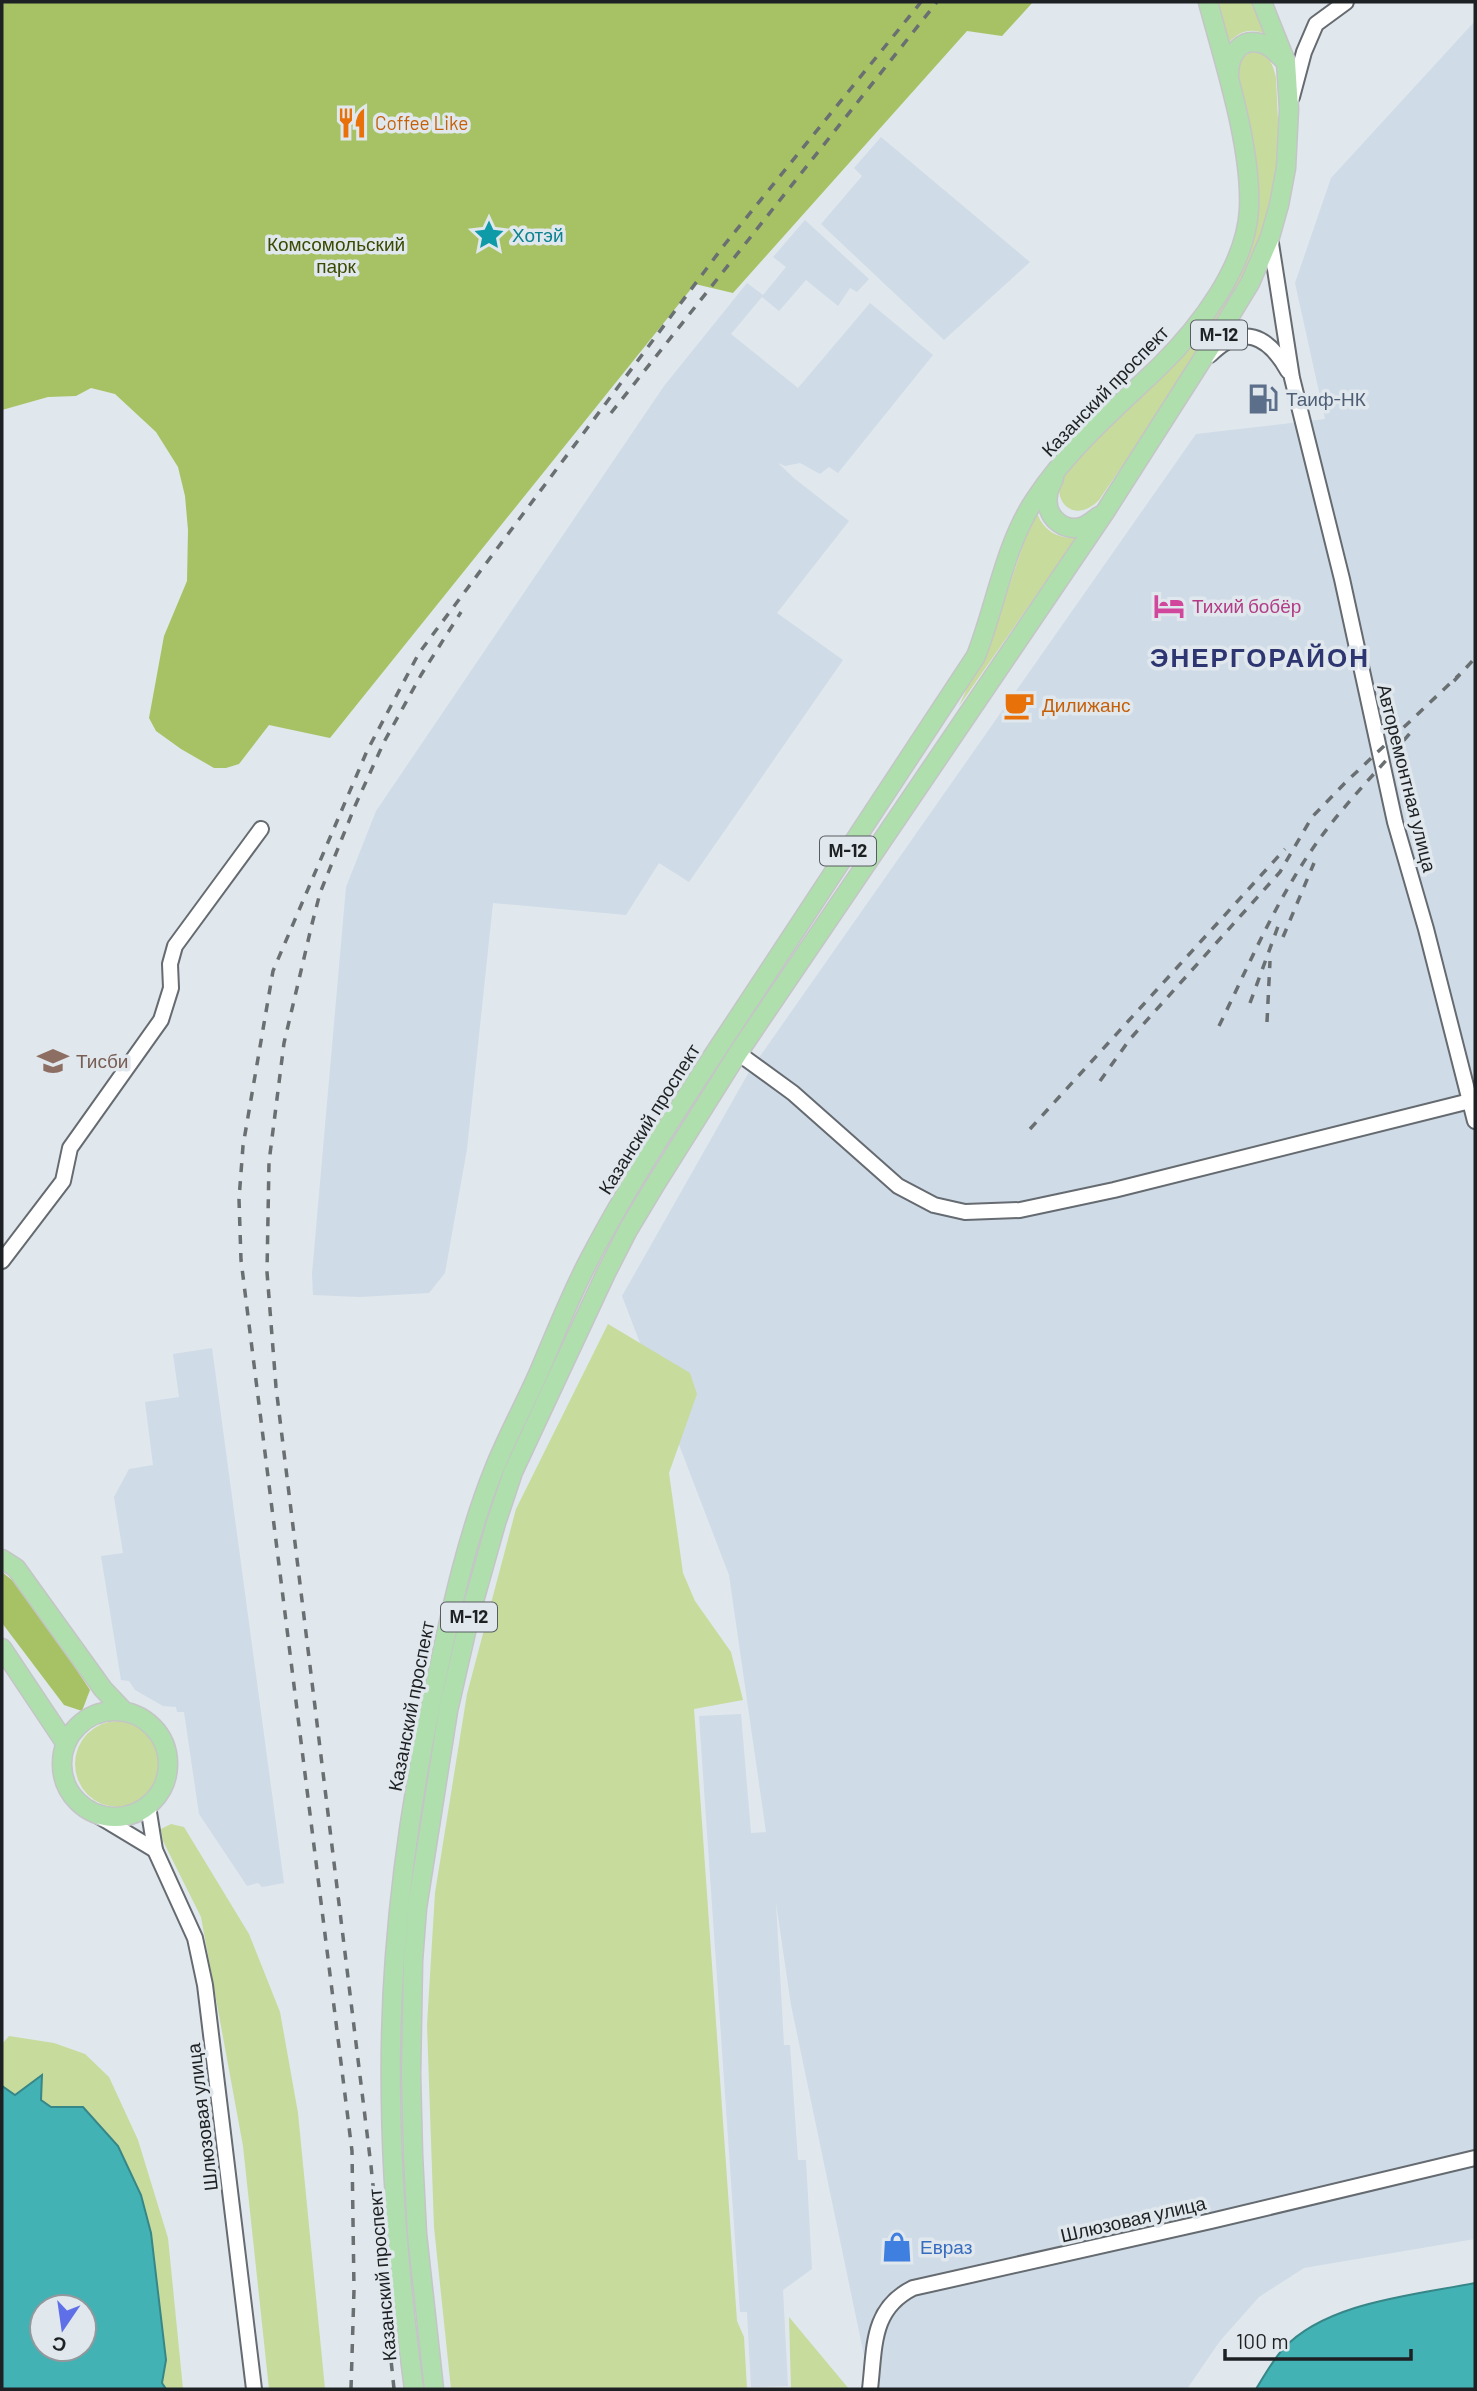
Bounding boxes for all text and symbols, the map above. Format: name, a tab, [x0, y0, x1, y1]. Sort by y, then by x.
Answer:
restaurant icon: Coffee Like	[335, 106, 369, 140]
place label: Coffee Like	[375, 111, 468, 134]
place icon: Хотэй	[472, 218, 506, 252]
place label: Хотэй	[512, 223, 564, 246]
park label: Комсомольский парк	[267, 232, 405, 277]
street label: Казанский проспект	[1036, 320, 1173, 461]
road number: М-12	[1191, 320, 1247, 349]
fuel station icon: Таиф-НК	[1246, 382, 1280, 416]
place label: Таиф-НК	[1286, 387, 1366, 410]
hotel icon: Тихий бобёр	[1152, 589, 1186, 623]
place label: Тихий бобёр	[1192, 594, 1301, 617]
district label: ЭНЕРГОРАЙОН	[1150, 641, 1370, 672]
street label: Авторемонтная улица	[1373, 682, 1442, 875]
cafe icon: Дилижанс	[1002, 688, 1036, 722]
place label: Дилижанс	[1042, 693, 1130, 716]
road number: М-12	[820, 836, 876, 866]
street label: Казанский проспект	[593, 1039, 704, 1198]
school or university icon: Тисби	[36, 1044, 70, 1078]
place label: Тисби	[76, 1049, 128, 1072]
road number: М-12	[441, 1602, 497, 1632]
street label: Казанский проспект	[383, 1618, 438, 1793]
street label: Шлюзовая улица	[181, 2041, 222, 2192]
street label: Казанский проспект	[362, 2188, 400, 2362]
street label: Шлюзовая улица	[1058, 2190, 1208, 2246]
shop icon: Евраз	[880, 2230, 914, 2264]
place label: Евраз	[920, 2235, 972, 2258]
north arrow	[28, 2293, 98, 2363]
scale bar	[1225, 2318, 1410, 2362]
text: 100 m	[1236, 2328, 1289, 2353]
text: С	[50, 2332, 68, 2358]

